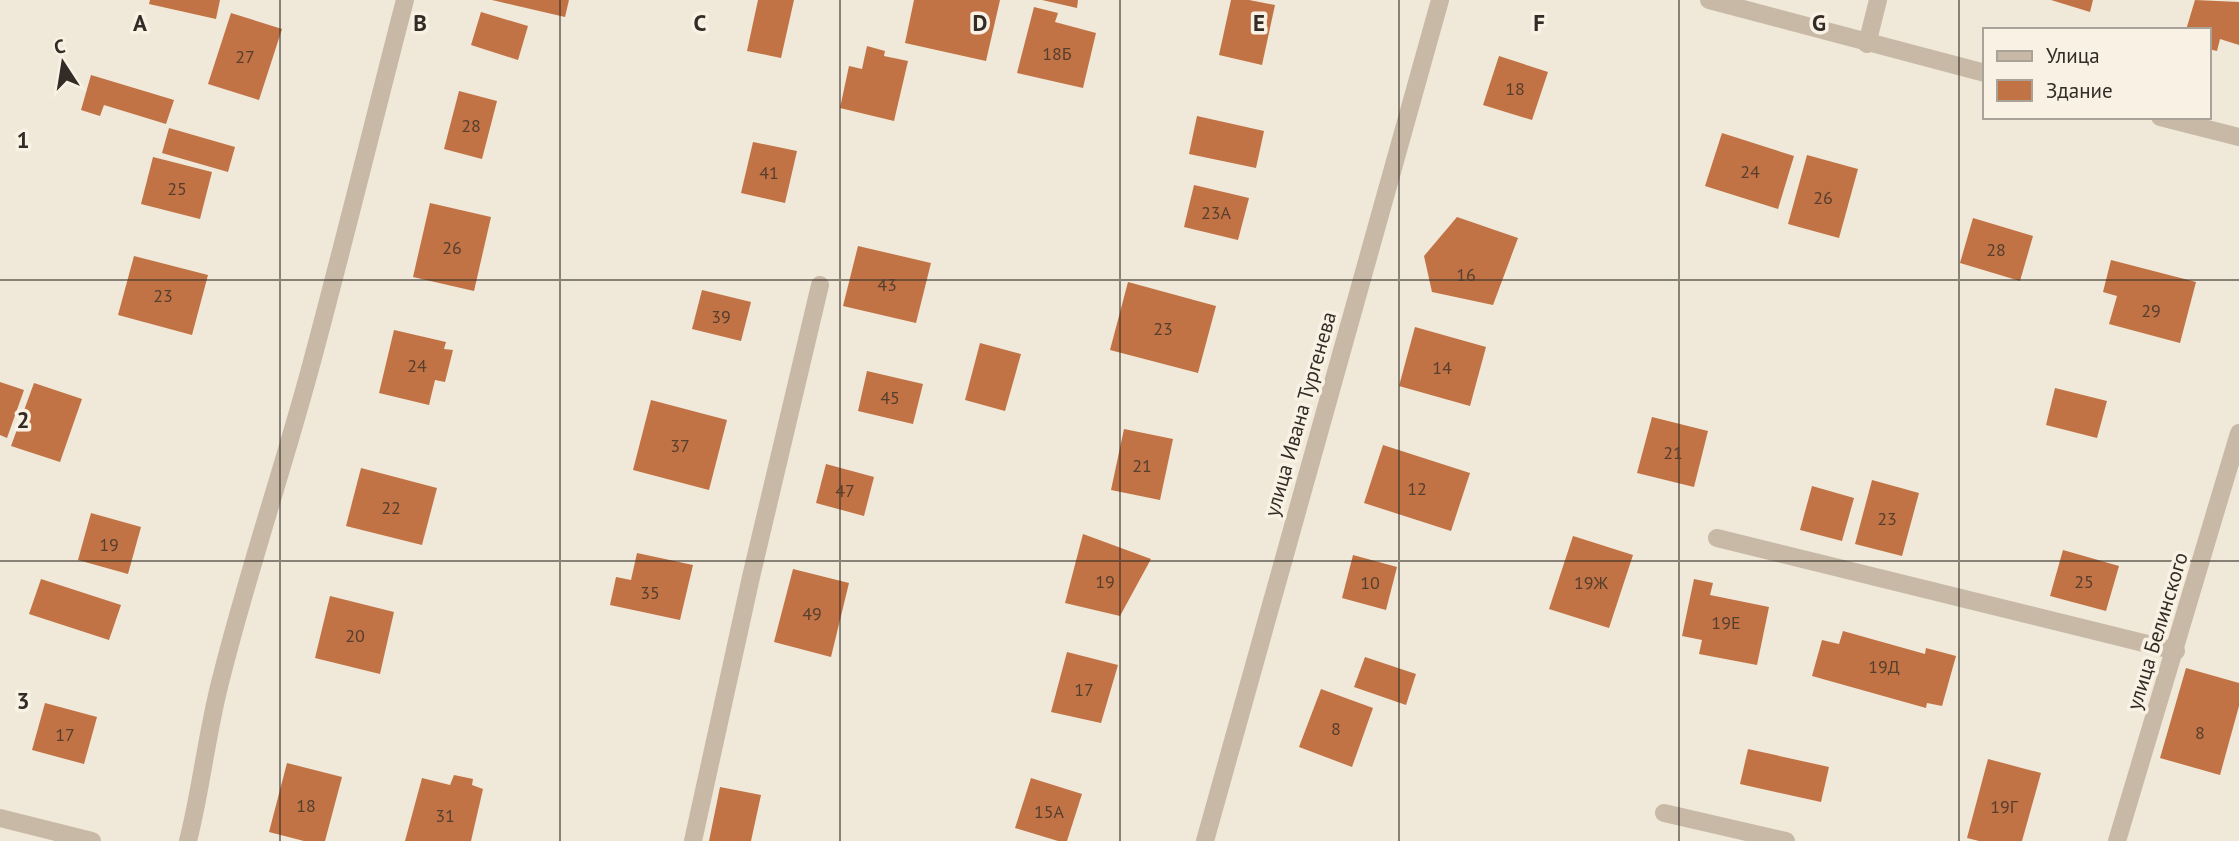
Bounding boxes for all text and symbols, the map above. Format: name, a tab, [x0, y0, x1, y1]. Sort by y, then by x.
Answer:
text: A	[133, 8, 147, 37]
text: B	[413, 8, 427, 37]
text: C	[694, 8, 707, 37]
text: D	[973, 8, 987, 37]
text: E	[1253, 8, 1265, 37]
text: F	[1533, 8, 1545, 37]
text: G	[1812, 8, 1826, 37]
north arrow	[28, 28, 98, 98]
legend	[1983, 28, 2211, 119]
text: С	[52, 33, 68, 59]
house number: 18Б	[1042, 42, 1072, 65]
text: Улица	[2046, 42, 2100, 69]
house number: 27	[235, 45, 255, 68]
house number: 18	[1505, 77, 1525, 100]
text: Здание	[2046, 77, 2113, 104]
house number: 28	[461, 114, 481, 137]
text: 1	[16, 125, 30, 154]
house number: 24	[1740, 160, 1760, 183]
house number: 41	[759, 161, 779, 184]
house number: 25	[167, 177, 187, 200]
house number: 26	[1813, 186, 1833, 209]
house number: 23А	[1201, 201, 1232, 224]
house number: 26	[442, 236, 462, 259]
house number: 28	[1986, 238, 2006, 261]
house number: 16	[1456, 263, 1476, 286]
house number: 43	[877, 273, 897, 296]
house number: 23	[153, 284, 173, 307]
house number: 29	[2141, 299, 2161, 322]
house number: 39	[711, 305, 731, 328]
street label: улица Ивана Тургенева	[1258, 308, 1342, 520]
house number: 23	[1153, 317, 1173, 340]
house number: 24	[407, 354, 427, 377]
house number: 14	[1432, 356, 1452, 379]
house number: 45	[880, 386, 900, 409]
text: 2	[16, 405, 30, 434]
house number: 37	[670, 434, 690, 457]
house number: 21	[1663, 441, 1683, 464]
house number: 21	[1132, 454, 1152, 477]
house number: 12	[1407, 477, 1427, 500]
house number: 47	[835, 479, 855, 502]
house number: 22	[381, 496, 401, 519]
house number: 23	[1877, 507, 1897, 530]
house number: 19	[99, 533, 119, 556]
street label: улица Белинского	[2120, 549, 2194, 713]
house number: 19	[1095, 570, 1115, 593]
house number: 25	[2074, 570, 2094, 593]
house number: 10	[1360, 571, 1380, 594]
house number: 19Ж	[1574, 571, 1609, 594]
house number: 35	[640, 581, 660, 604]
house number: 49	[802, 602, 822, 625]
house number: 19Е	[1711, 611, 1741, 634]
house number: 20	[345, 624, 365, 647]
house number: 19Д	[1868, 655, 1900, 678]
house number: 17	[1074, 678, 1094, 701]
text: 3	[16, 686, 30, 715]
house number: 8	[1331, 717, 1341, 740]
house number: 8	[2195, 721, 2205, 744]
house number: 17	[55, 723, 75, 746]
house number: 18	[296, 794, 316, 817]
house number: 19Г	[1990, 795, 2019, 818]
house number: 15А	[1034, 800, 1065, 823]
house number: 31	[435, 804, 455, 827]

